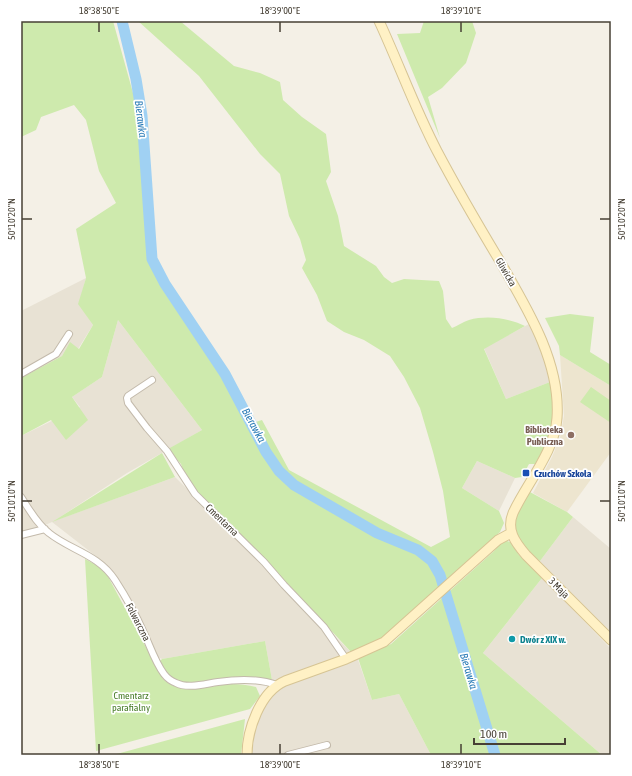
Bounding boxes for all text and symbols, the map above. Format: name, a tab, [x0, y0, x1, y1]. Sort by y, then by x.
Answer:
text: 18°38'50"E	[79, 5, 120, 16]
text: 18°39'00"E	[260, 5, 301, 16]
text: 18°39'10"E	[441, 5, 482, 16]
water label: Bierawka	[133, 100, 149, 138]
text: 50°10'20"N	[6, 198, 17, 240]
text: 50°10'20"N	[616, 198, 627, 240]
street label: Gliwicka	[493, 256, 519, 289]
water label: Bierawka	[240, 406, 268, 444]
place label: Biblioteka Publiczna	[525, 424, 563, 447]
marker: Biblioteka Publiczna	[566, 430, 576, 440]
marker: Czuchów Szkoła	[521, 468, 531, 478]
place label: Czuchów Szkoła	[534, 468, 592, 479]
text: 50°10'10"N	[6, 480, 17, 522]
text: 50°10'10"N	[616, 480, 627, 522]
street label: Cmentarna	[203, 502, 241, 538]
street label: 3 Maja	[546, 575, 572, 601]
street label: Folwarczna	[124, 601, 152, 643]
marker: Dwór z XIX w.	[507, 634, 517, 644]
place label: Dwór z XIX w.	[520, 634, 566, 645]
water label: Bierawka	[458, 652, 480, 690]
park label: Cmentarz parafialny	[112, 690, 150, 713]
scale bar	[474, 720, 565, 746]
text: 100 m	[480, 727, 507, 741]
text: 18°38'50"E	[79, 759, 120, 770]
text: 18°39'00"E	[260, 759, 301, 770]
text: 18°39'10"E	[441, 759, 482, 770]

